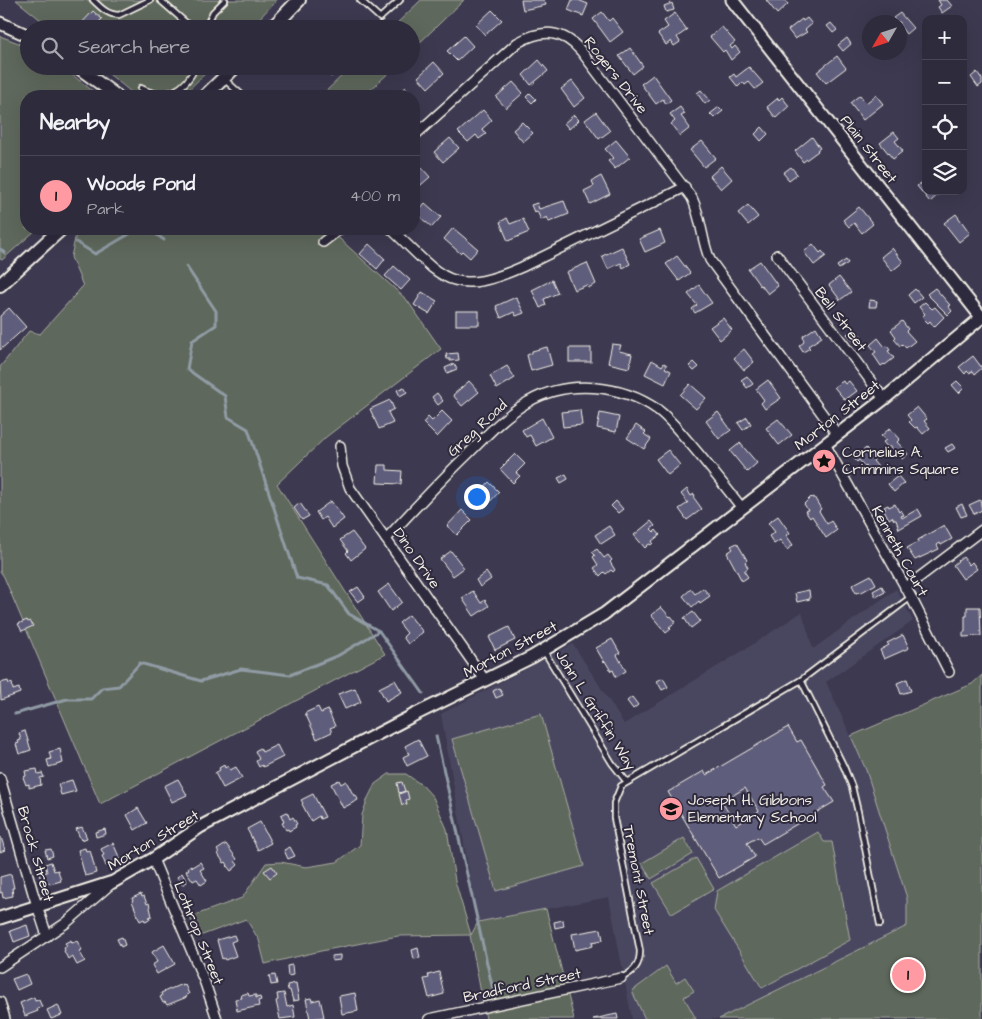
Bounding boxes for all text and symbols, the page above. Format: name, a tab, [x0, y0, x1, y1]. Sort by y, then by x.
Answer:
north arrow	[862, 15, 907, 60]
map controls	[922, 15, 967, 195]
button: +	[922, 15, 967, 60]
search box	[20, 20, 420, 75]
street label: Rogers Drive	[578, 32, 652, 119]
icon: search	[38, 34, 66, 62]
text: Search here	[78, 34, 190, 61]
button: −	[922, 60, 967, 105]
button: locate	[922, 105, 967, 150]
text: Nearby	[40, 108, 110, 137]
street label: Plain Street	[835, 111, 902, 188]
button: layers	[922, 150, 967, 195]
text: Woods Pond	[87, 171, 195, 198]
text: 1	[55, 185, 57, 207]
text: 400 m	[350, 185, 400, 207]
text: Park	[87, 198, 124, 220]
street label: Bell Street	[809, 283, 872, 356]
street label: Morton Street	[790, 375, 885, 455]
street label: Greg Road	[443, 395, 513, 462]
place label: Cornelius A. Crimmins Square	[842, 442, 959, 480]
place icon: Cornelius A. Crimmins Square	[811, 448, 837, 474]
your location	[464, 484, 490, 510]
street label: Kenneth Court	[866, 502, 933, 600]
street label: Dino Drive	[388, 524, 445, 593]
street label: Morton Street	[460, 616, 561, 683]
street label: John L Griffin Way	[549, 646, 641, 775]
place label: Joseph H. Gibbons Elementary School	[688, 790, 817, 829]
school or university icon: Joseph H. Gibbons Elementary School	[658, 796, 684, 822]
street label: Brock Street	[12, 804, 59, 904]
street label: Morton Street	[104, 805, 203, 876]
street label: Tremont Street	[618, 823, 659, 937]
street label: Lothrop Street	[168, 878, 229, 988]
pin: 1	[892, 956, 924, 994]
street label: Bradford Street	[461, 963, 583, 1008]

